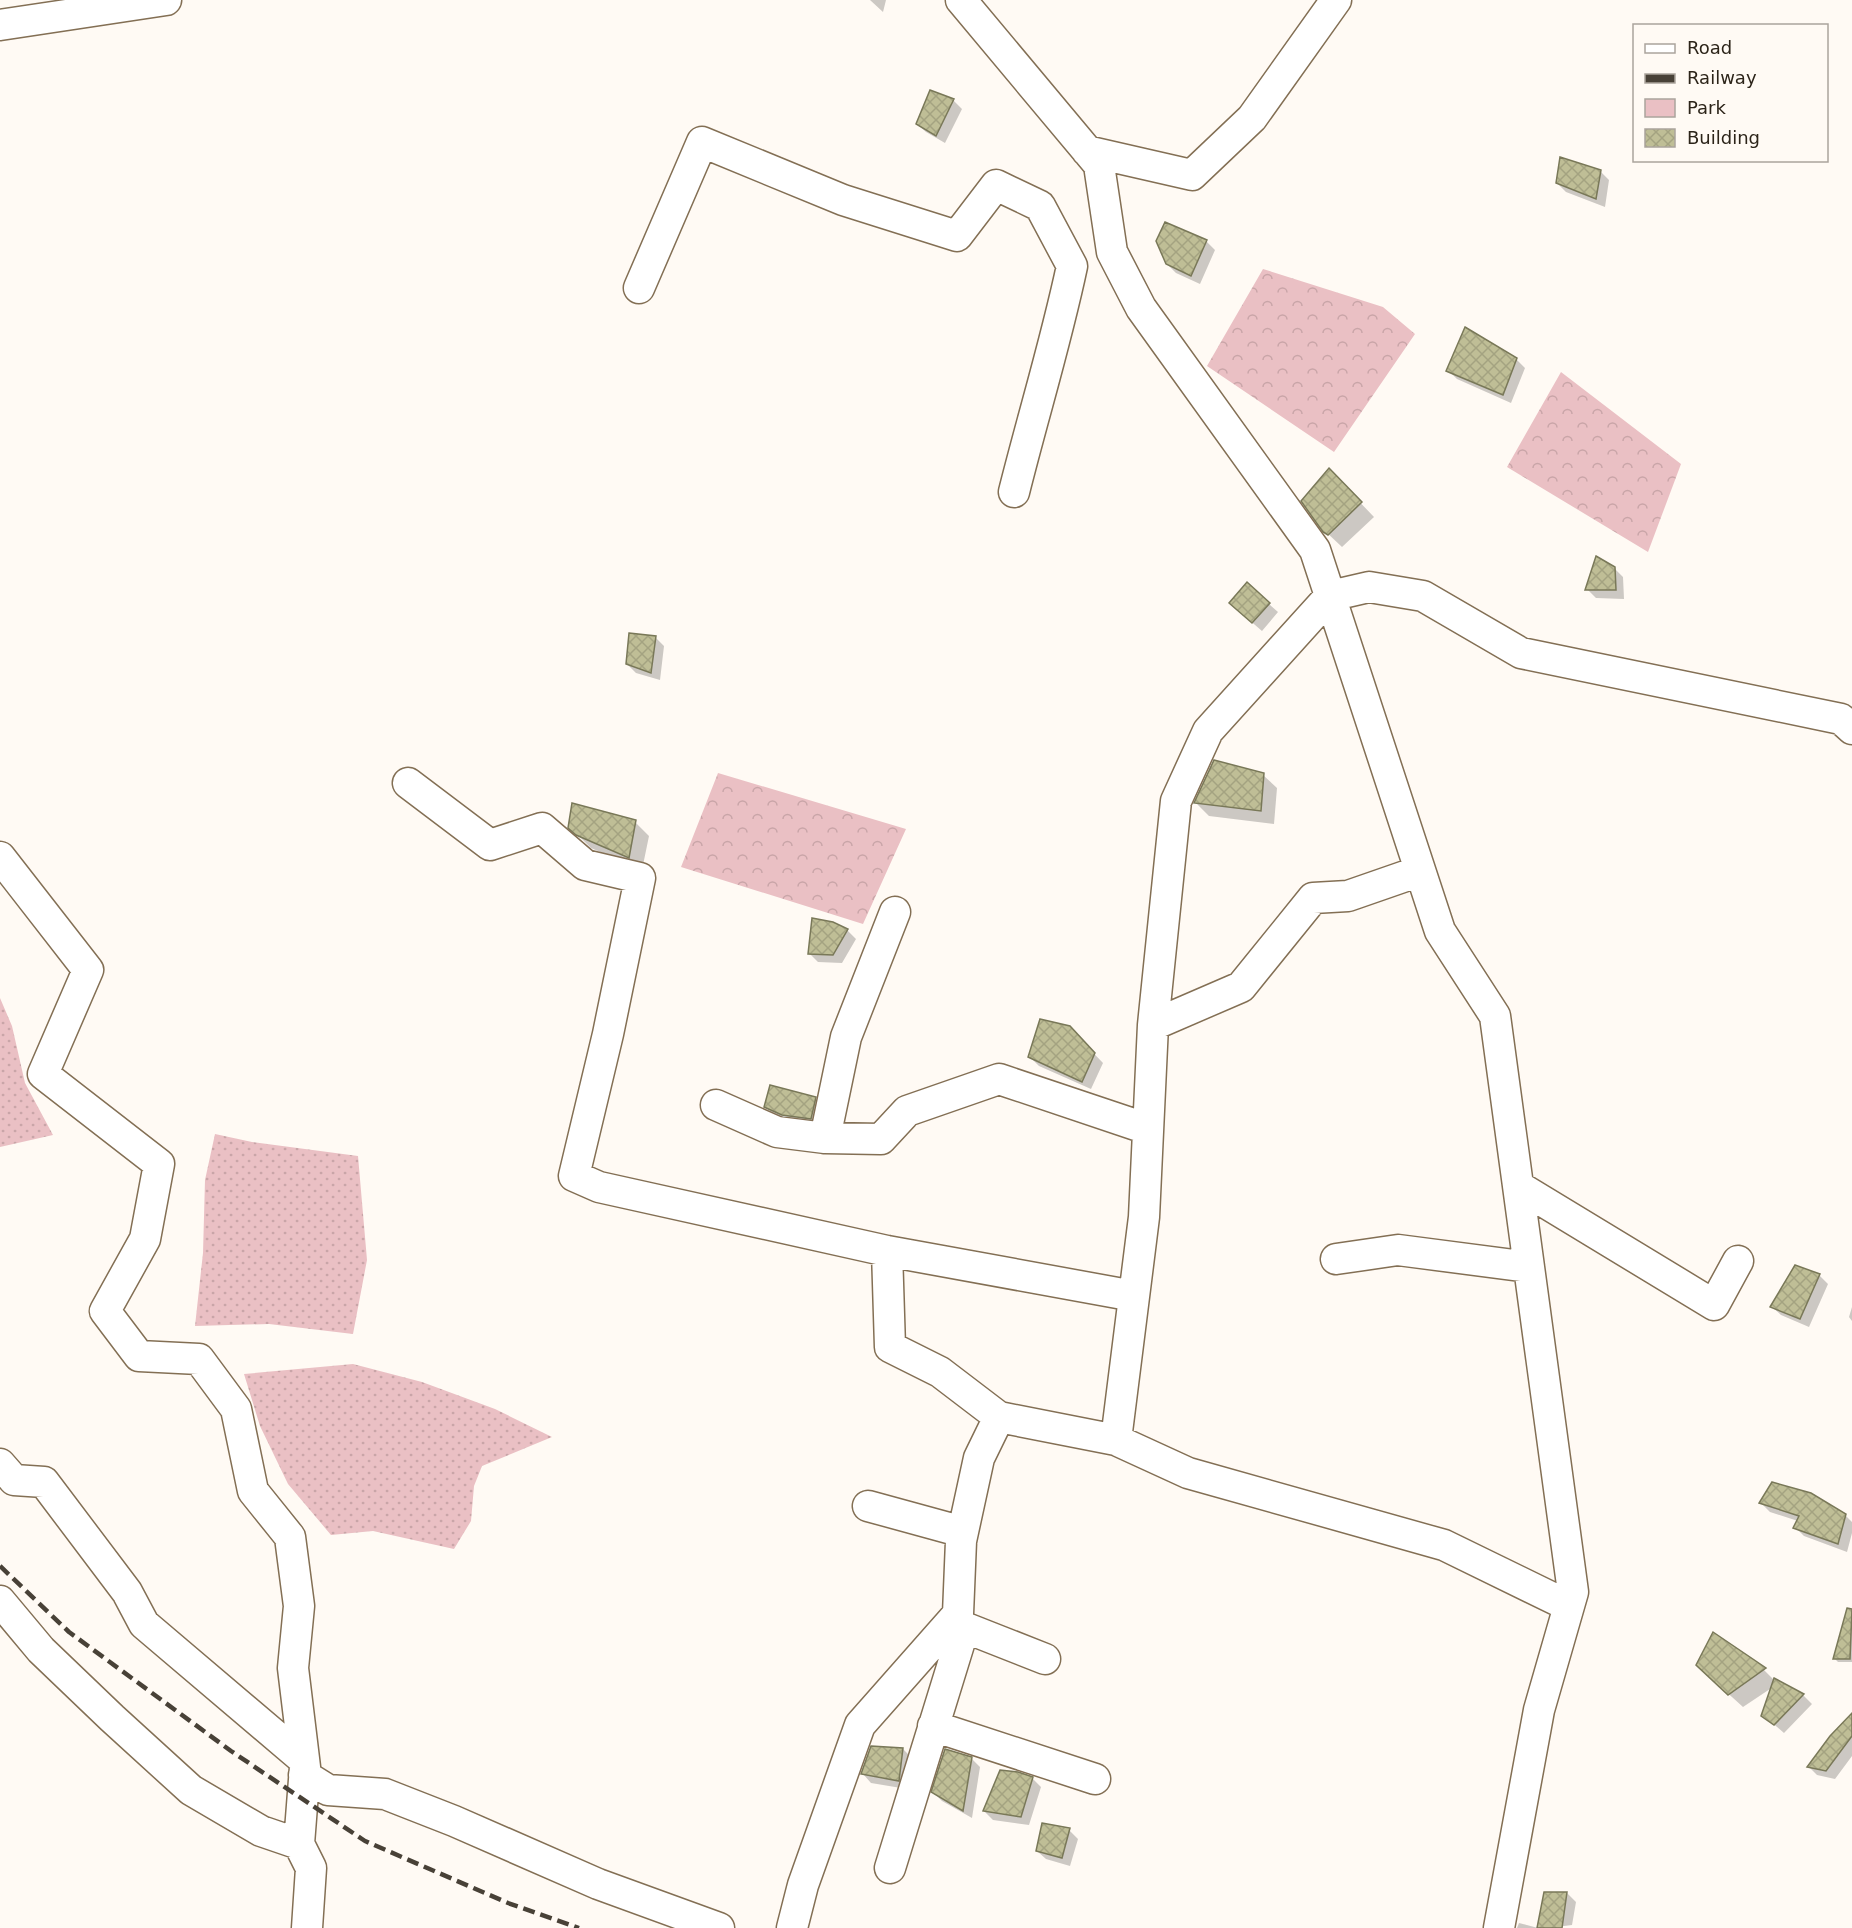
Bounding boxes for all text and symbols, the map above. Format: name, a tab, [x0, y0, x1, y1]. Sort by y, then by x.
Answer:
legend	[1633, 24, 1828, 162]
text: Road	[1687, 37, 1732, 58]
text: Railway	[1687, 67, 1757, 88]
text: Park	[1687, 97, 1726, 118]
text: Building	[1687, 127, 1760, 148]

